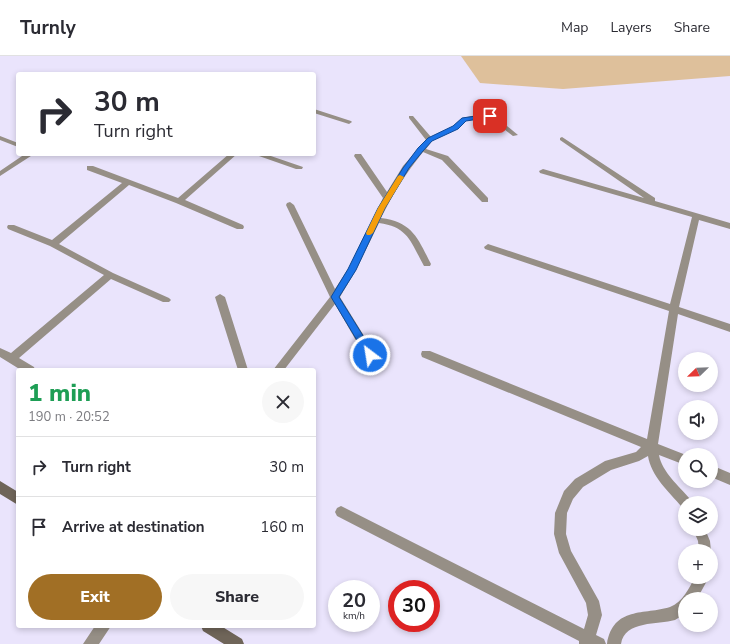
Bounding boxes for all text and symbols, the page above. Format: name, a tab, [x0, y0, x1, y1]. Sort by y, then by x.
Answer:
text: Turnly	[20, 15, 76, 41]
text: Map	[561, 18, 588, 37]
text: Layers	[610, 18, 652, 37]
text: Share	[674, 18, 710, 37]
text: 30 m	[94, 83, 160, 121]
icon: right	[28, 88, 80, 140]
pin	[473, 99, 507, 133]
icon: arrive	[479, 105, 501, 127]
text: Turn right	[94, 119, 173, 143]
position arrow	[349, 334, 391, 376]
north arrow	[678, 352, 718, 392]
map controls	[678, 352, 718, 632]
text: 1 min	[28, 377, 91, 409]
button: close	[262, 381, 304, 423]
button: sound	[678, 400, 718, 440]
text: 190 m · 20:52	[28, 408, 110, 426]
button: search	[678, 448, 718, 488]
icon: right	[28, 456, 50, 478]
text: Turn right	[62, 457, 131, 477]
text: 30 m	[269, 457, 304, 477]
button: layers	[678, 496, 718, 536]
icon: arrive	[28, 516, 50, 538]
text: Arrive at destination	[62, 517, 205, 537]
text: 160 m	[260, 517, 304, 537]
button: +	[678, 544, 718, 584]
button: Exit	[28, 574, 162, 620]
button: Share	[170, 574, 304, 620]
speed limit sign: 30	[388, 580, 440, 632]
text: 20	[342, 587, 366, 614]
button: −	[678, 592, 718, 632]
text: km/h	[343, 609, 365, 623]

